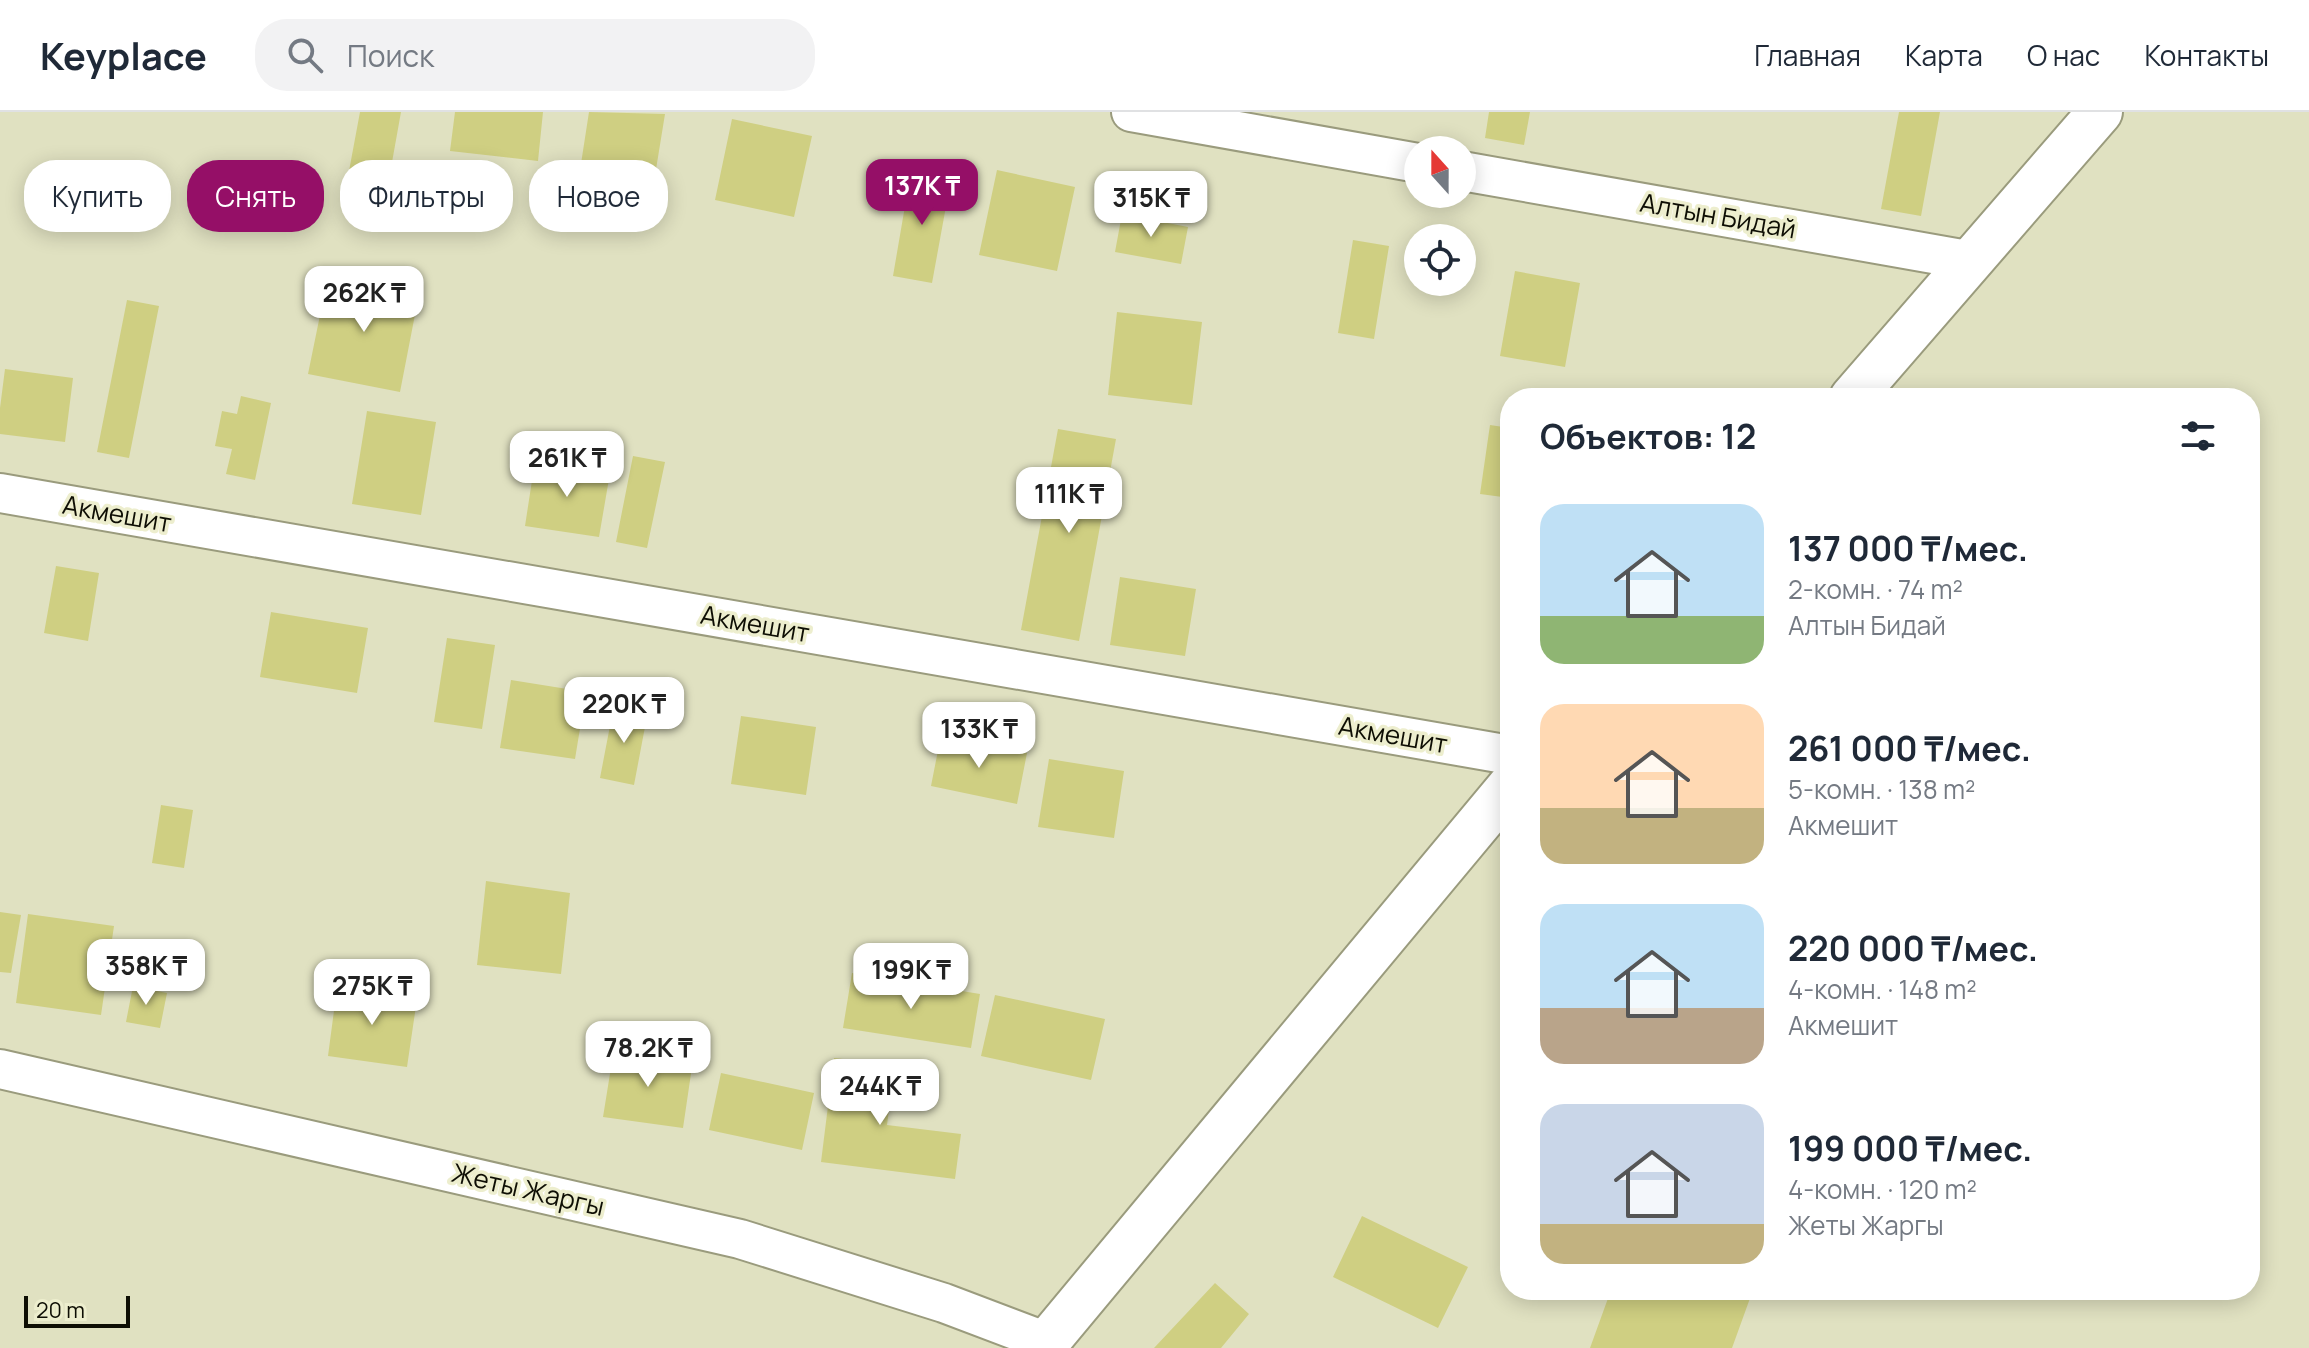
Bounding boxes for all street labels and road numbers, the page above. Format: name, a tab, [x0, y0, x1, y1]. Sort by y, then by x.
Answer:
street label: Алтын Бидай	[1637, 184, 1799, 246]
street label: Акмешит	[60, 486, 175, 540]
street label: Акмешит	[698, 596, 813, 650]
street label: Акмешит	[1336, 707, 1451, 761]
street label: Жеты Жаргы	[448, 1154, 608, 1224]

